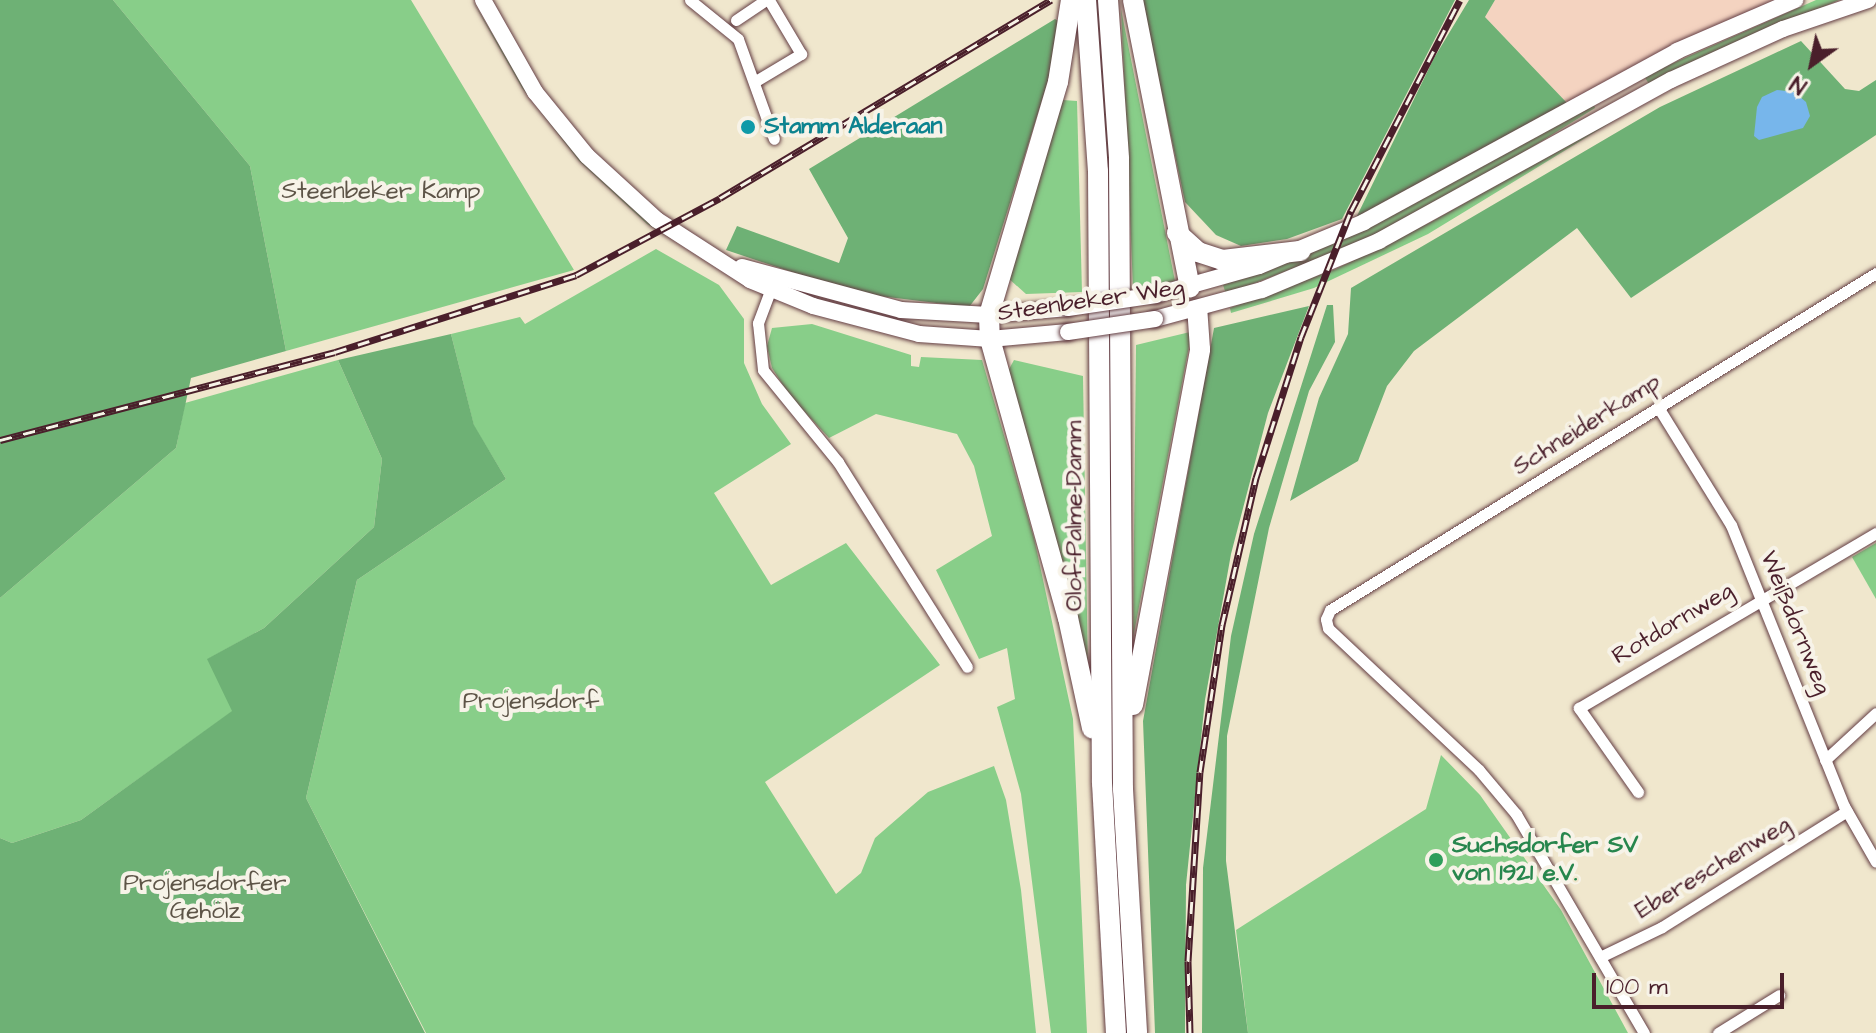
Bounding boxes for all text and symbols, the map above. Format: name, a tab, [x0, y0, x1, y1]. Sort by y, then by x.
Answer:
north arrow	[1772, 24, 1852, 104]
text: N	[1784, 68, 1813, 101]
place label: Stamm Alderaan	[764, 113, 942, 141]
marker: Stamm Alderaan	[739, 118, 757, 136]
park label: Steenbeker Kamp	[282, 178, 480, 206]
street label: Steenbeker Weg	[996, 274, 1186, 328]
street label: Schneiderkamp	[1508, 368, 1666, 482]
street label: Olof-Palme-Damm	[1061, 421, 1089, 611]
street label: Weißdornweg	[1753, 547, 1837, 699]
street label: Rotdornweg	[1607, 577, 1739, 671]
park label: Projensdorf	[463, 688, 599, 716]
street label: Ebereschenweg	[1630, 810, 1796, 926]
place label: Suchsdorfer SV von 1921 e.V.	[1452, 832, 1638, 888]
marker: Suchsdorfer SV von 1921 e.V.	[1427, 851, 1445, 869]
park label: Projensdorfer Gehölz	[124, 870, 286, 926]
scale bar	[1596, 957, 1788, 1007]
text: 100 m	[1606, 970, 1668, 1004]

